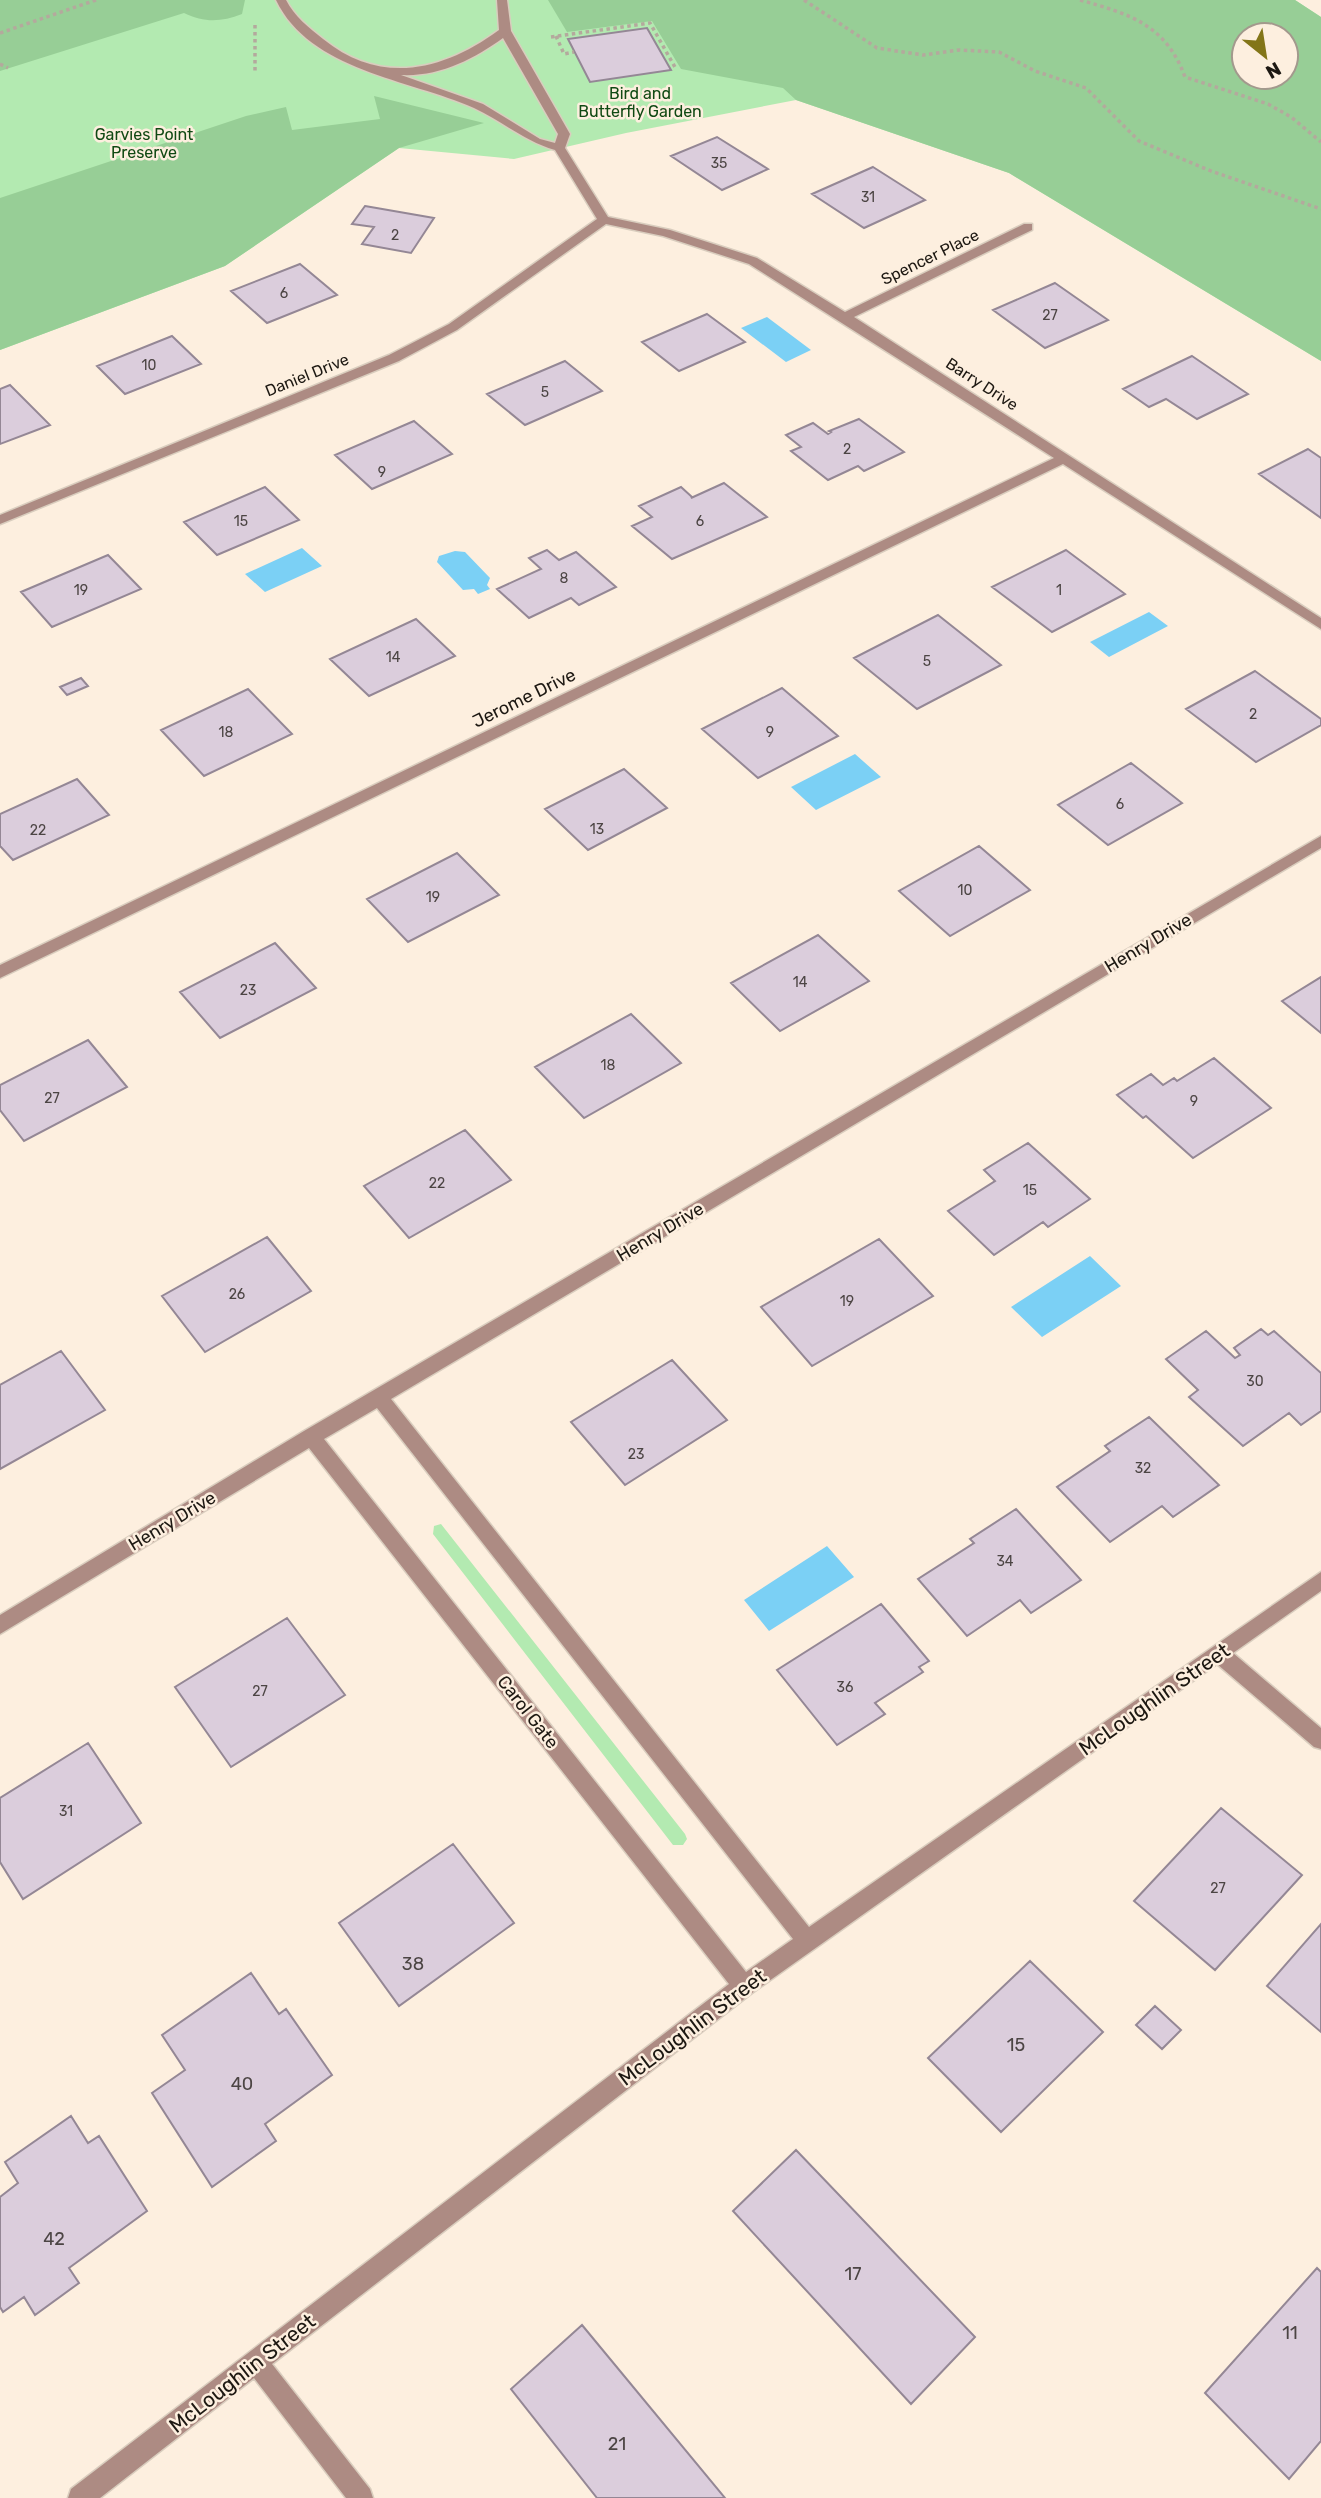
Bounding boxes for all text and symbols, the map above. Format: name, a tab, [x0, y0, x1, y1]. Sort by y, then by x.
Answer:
north arrow	[1230, 21, 1300, 91]
text: N	[1262, 57, 1285, 84]
park label: Bird and Butterfly Garden	[578, 84, 702, 121]
park label: Garvies Point Preserve	[95, 125, 193, 162]
house number: 35	[711, 155, 727, 172]
house number: 31	[861, 189, 875, 206]
street label: Spencer Place	[878, 225, 982, 289]
house number: 2	[391, 227, 399, 244]
house number: 6	[280, 285, 288, 302]
house number: 27	[1042, 307, 1058, 324]
street label: Daniel Drive	[262, 350, 352, 400]
street label: Barry Drive	[942, 354, 1022, 414]
house number: 10	[142, 357, 157, 374]
house number: 5	[541, 384, 549, 401]
house number: 2	[843, 441, 851, 458]
house number: 9	[378, 464, 386, 481]
house number: 15	[234, 513, 248, 530]
house number: 6	[696, 513, 704, 530]
house number: 8	[560, 570, 569, 587]
house number: 19	[74, 582, 88, 599]
house number: 1	[1056, 582, 1062, 599]
house number: 14	[386, 649, 401, 666]
house number: 5	[923, 653, 931, 670]
street label: Jerome Drive	[469, 663, 579, 733]
house number: 2	[1249, 706, 1257, 723]
house number: 18	[219, 724, 234, 741]
house number: 9	[766, 724, 774, 741]
house number: 6	[1116, 796, 1124, 813]
house number: 13	[590, 821, 604, 838]
house number: 22	[30, 822, 46, 839]
house number: 10	[958, 882, 973, 899]
house number: 19	[426, 889, 440, 906]
street label: Henry Drive	[1100, 908, 1196, 978]
house number: 14	[793, 974, 808, 991]
house number: 23	[240, 982, 256, 999]
house number: 18	[601, 1057, 616, 1074]
house number: 27	[44, 1090, 60, 1107]
house number: 9	[1190, 1093, 1198, 1110]
house number: 22	[429, 1175, 445, 1192]
house number: 15	[1023, 1182, 1037, 1199]
street label: Henry Drive	[612, 1197, 708, 1267]
house number: 26	[229, 1286, 245, 1303]
house number: 19	[840, 1293, 854, 1310]
house number: 30	[1246, 1373, 1264, 1390]
house number: 23	[628, 1446, 644, 1463]
house number: 32	[1135, 1460, 1151, 1477]
street label: Henry Drive	[124, 1486, 220, 1556]
house number: 34	[996, 1553, 1014, 1570]
street label: McLoughlin Street	[1074, 1638, 1234, 1760]
street label: Carol Gate	[493, 1671, 563, 1753]
house number: 36	[837, 1679, 853, 1696]
house number: 27	[252, 1683, 268, 1700]
house number: 31	[59, 1803, 73, 1820]
house number: 27	[1210, 1880, 1226, 1897]
house number: 38	[402, 1953, 424, 1975]
street label: McLoughlin Street	[613, 1963, 771, 2091]
house number: 15	[1007, 2034, 1025, 2056]
house number: 40	[231, 2073, 253, 2095]
house number: 42	[43, 2228, 65, 2250]
house number: 17	[845, 2263, 861, 2285]
street label: McLoughlin Street	[164, 2308, 320, 2438]
house number: 11	[1282, 2322, 1298, 2344]
house number: 21	[608, 2433, 626, 2455]

